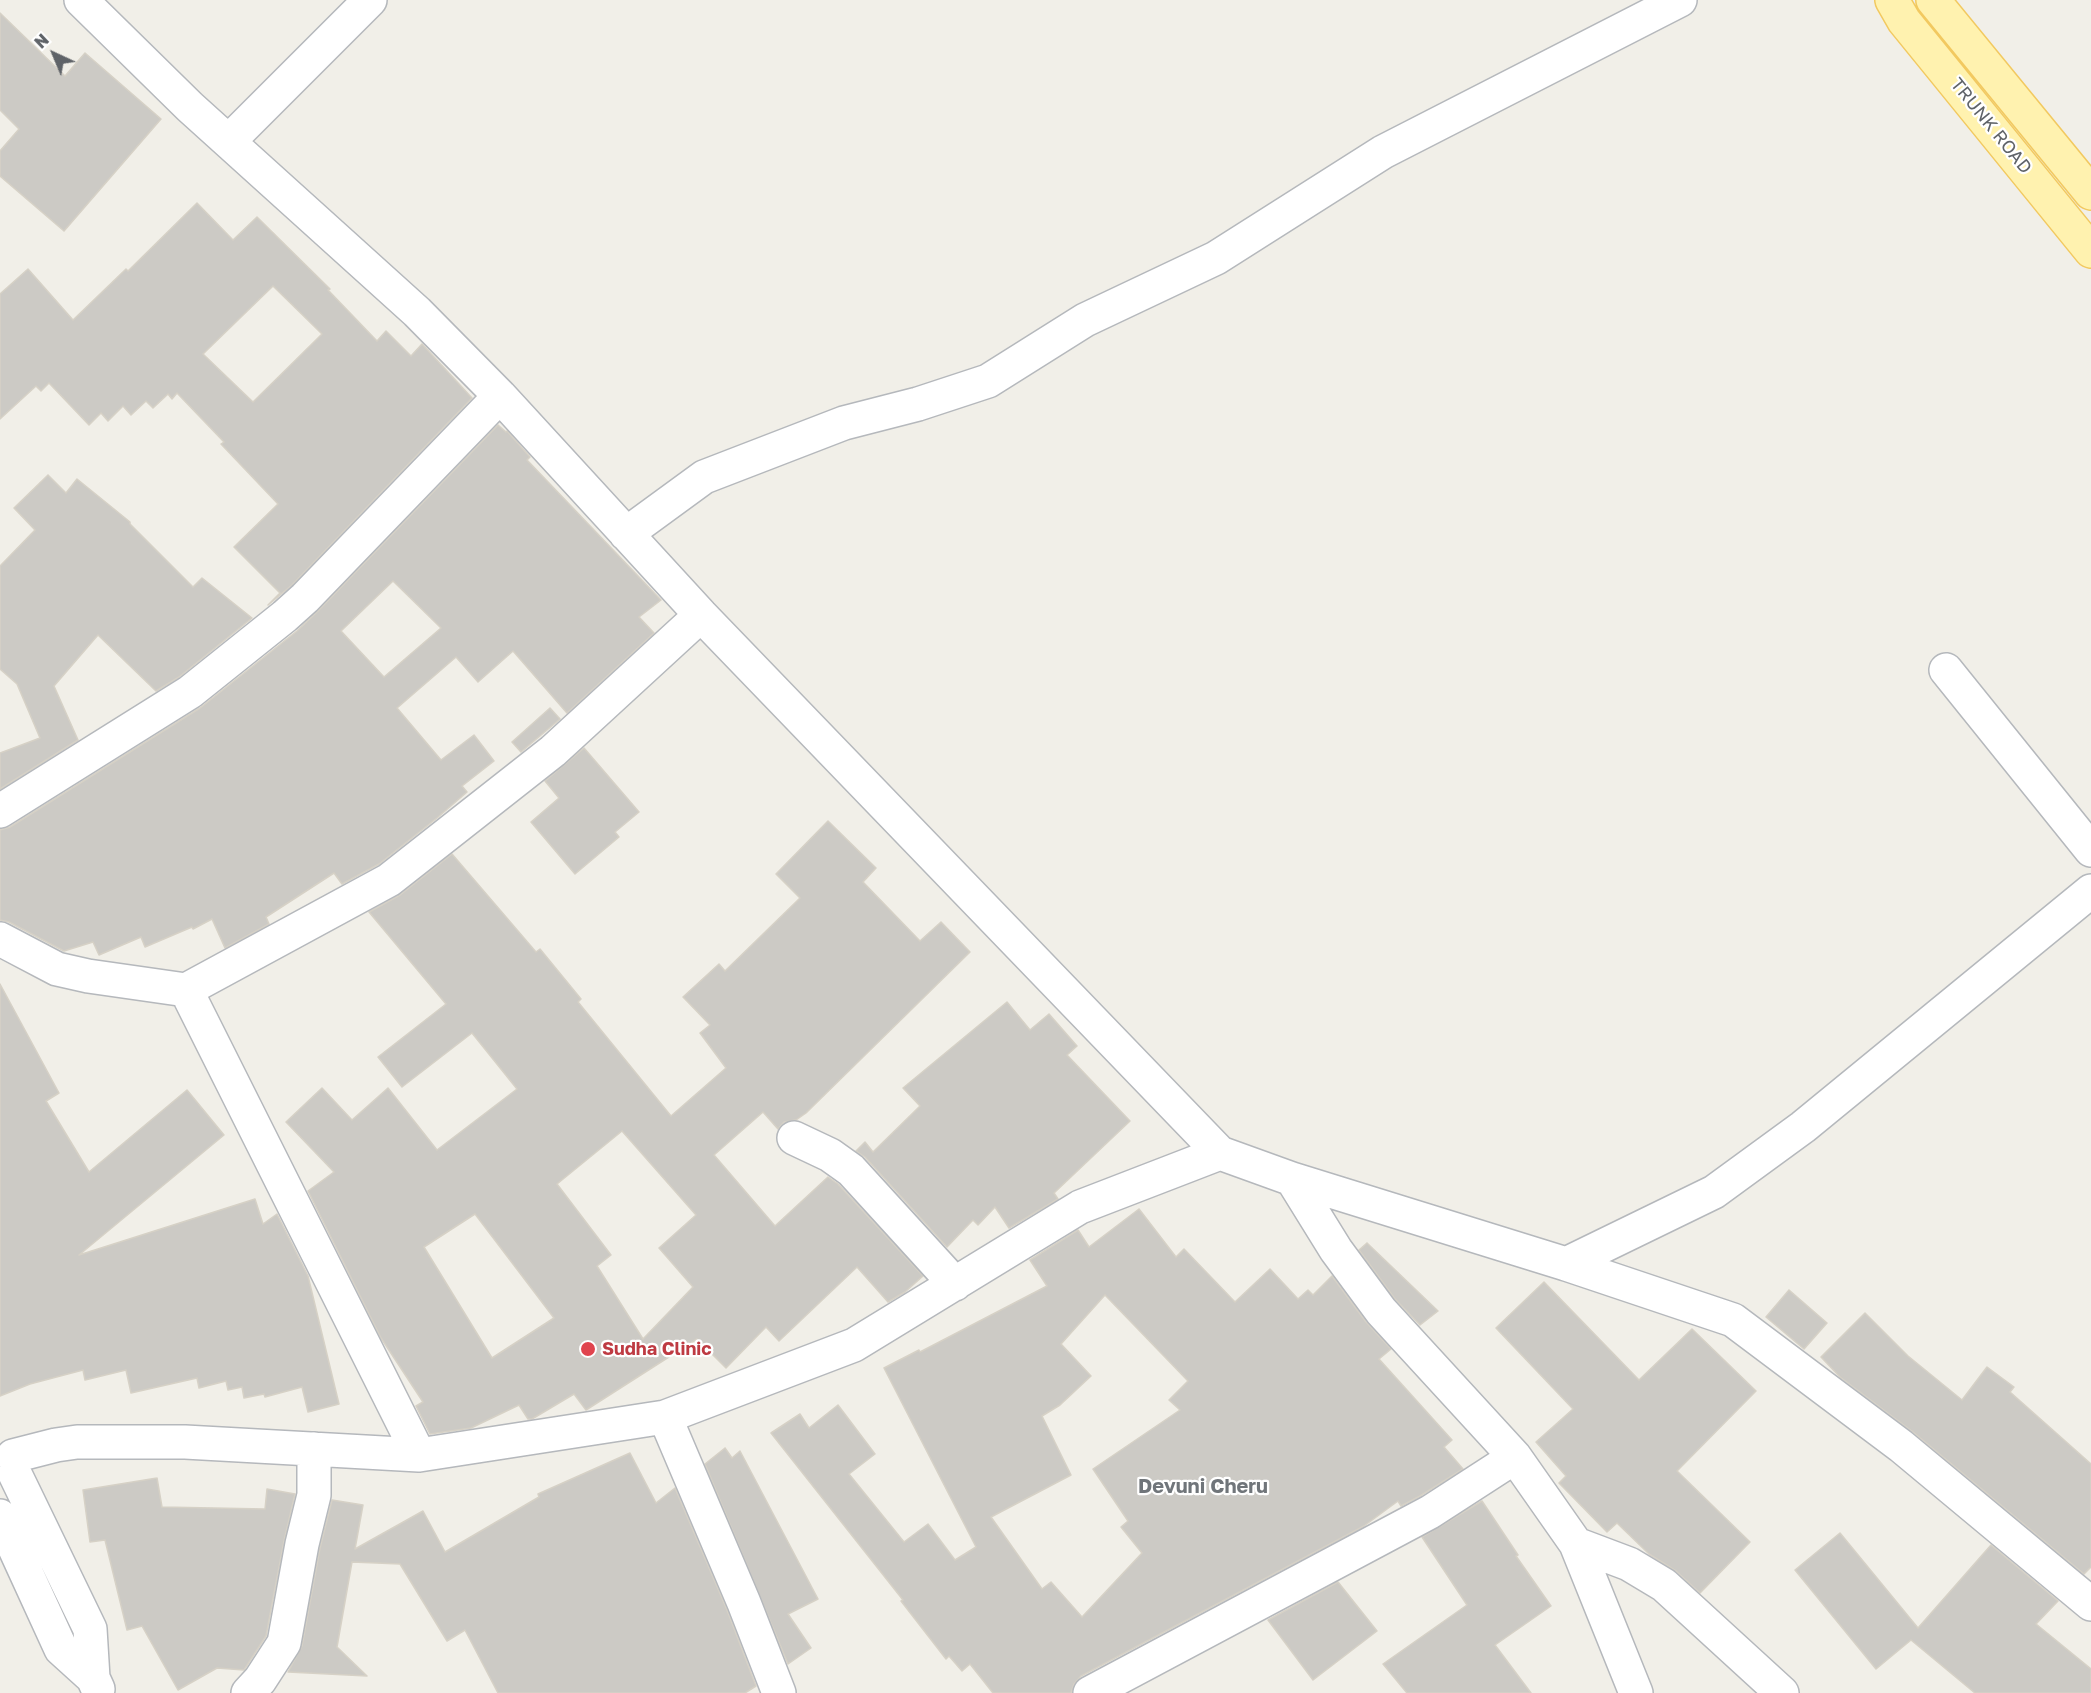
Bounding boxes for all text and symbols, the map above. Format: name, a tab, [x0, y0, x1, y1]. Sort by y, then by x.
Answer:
north arrow	[24, 24, 84, 84]
text: N	[30, 30, 53, 52]
street label: TRUNK ROAD	[1946, 74, 2036, 178]
place label: Sudha Clinic	[602, 1338, 712, 1360]
marker: Sudha Clinic	[579, 1340, 597, 1358]
district label: Devuni Cheru	[1138, 1475, 1268, 1499]

